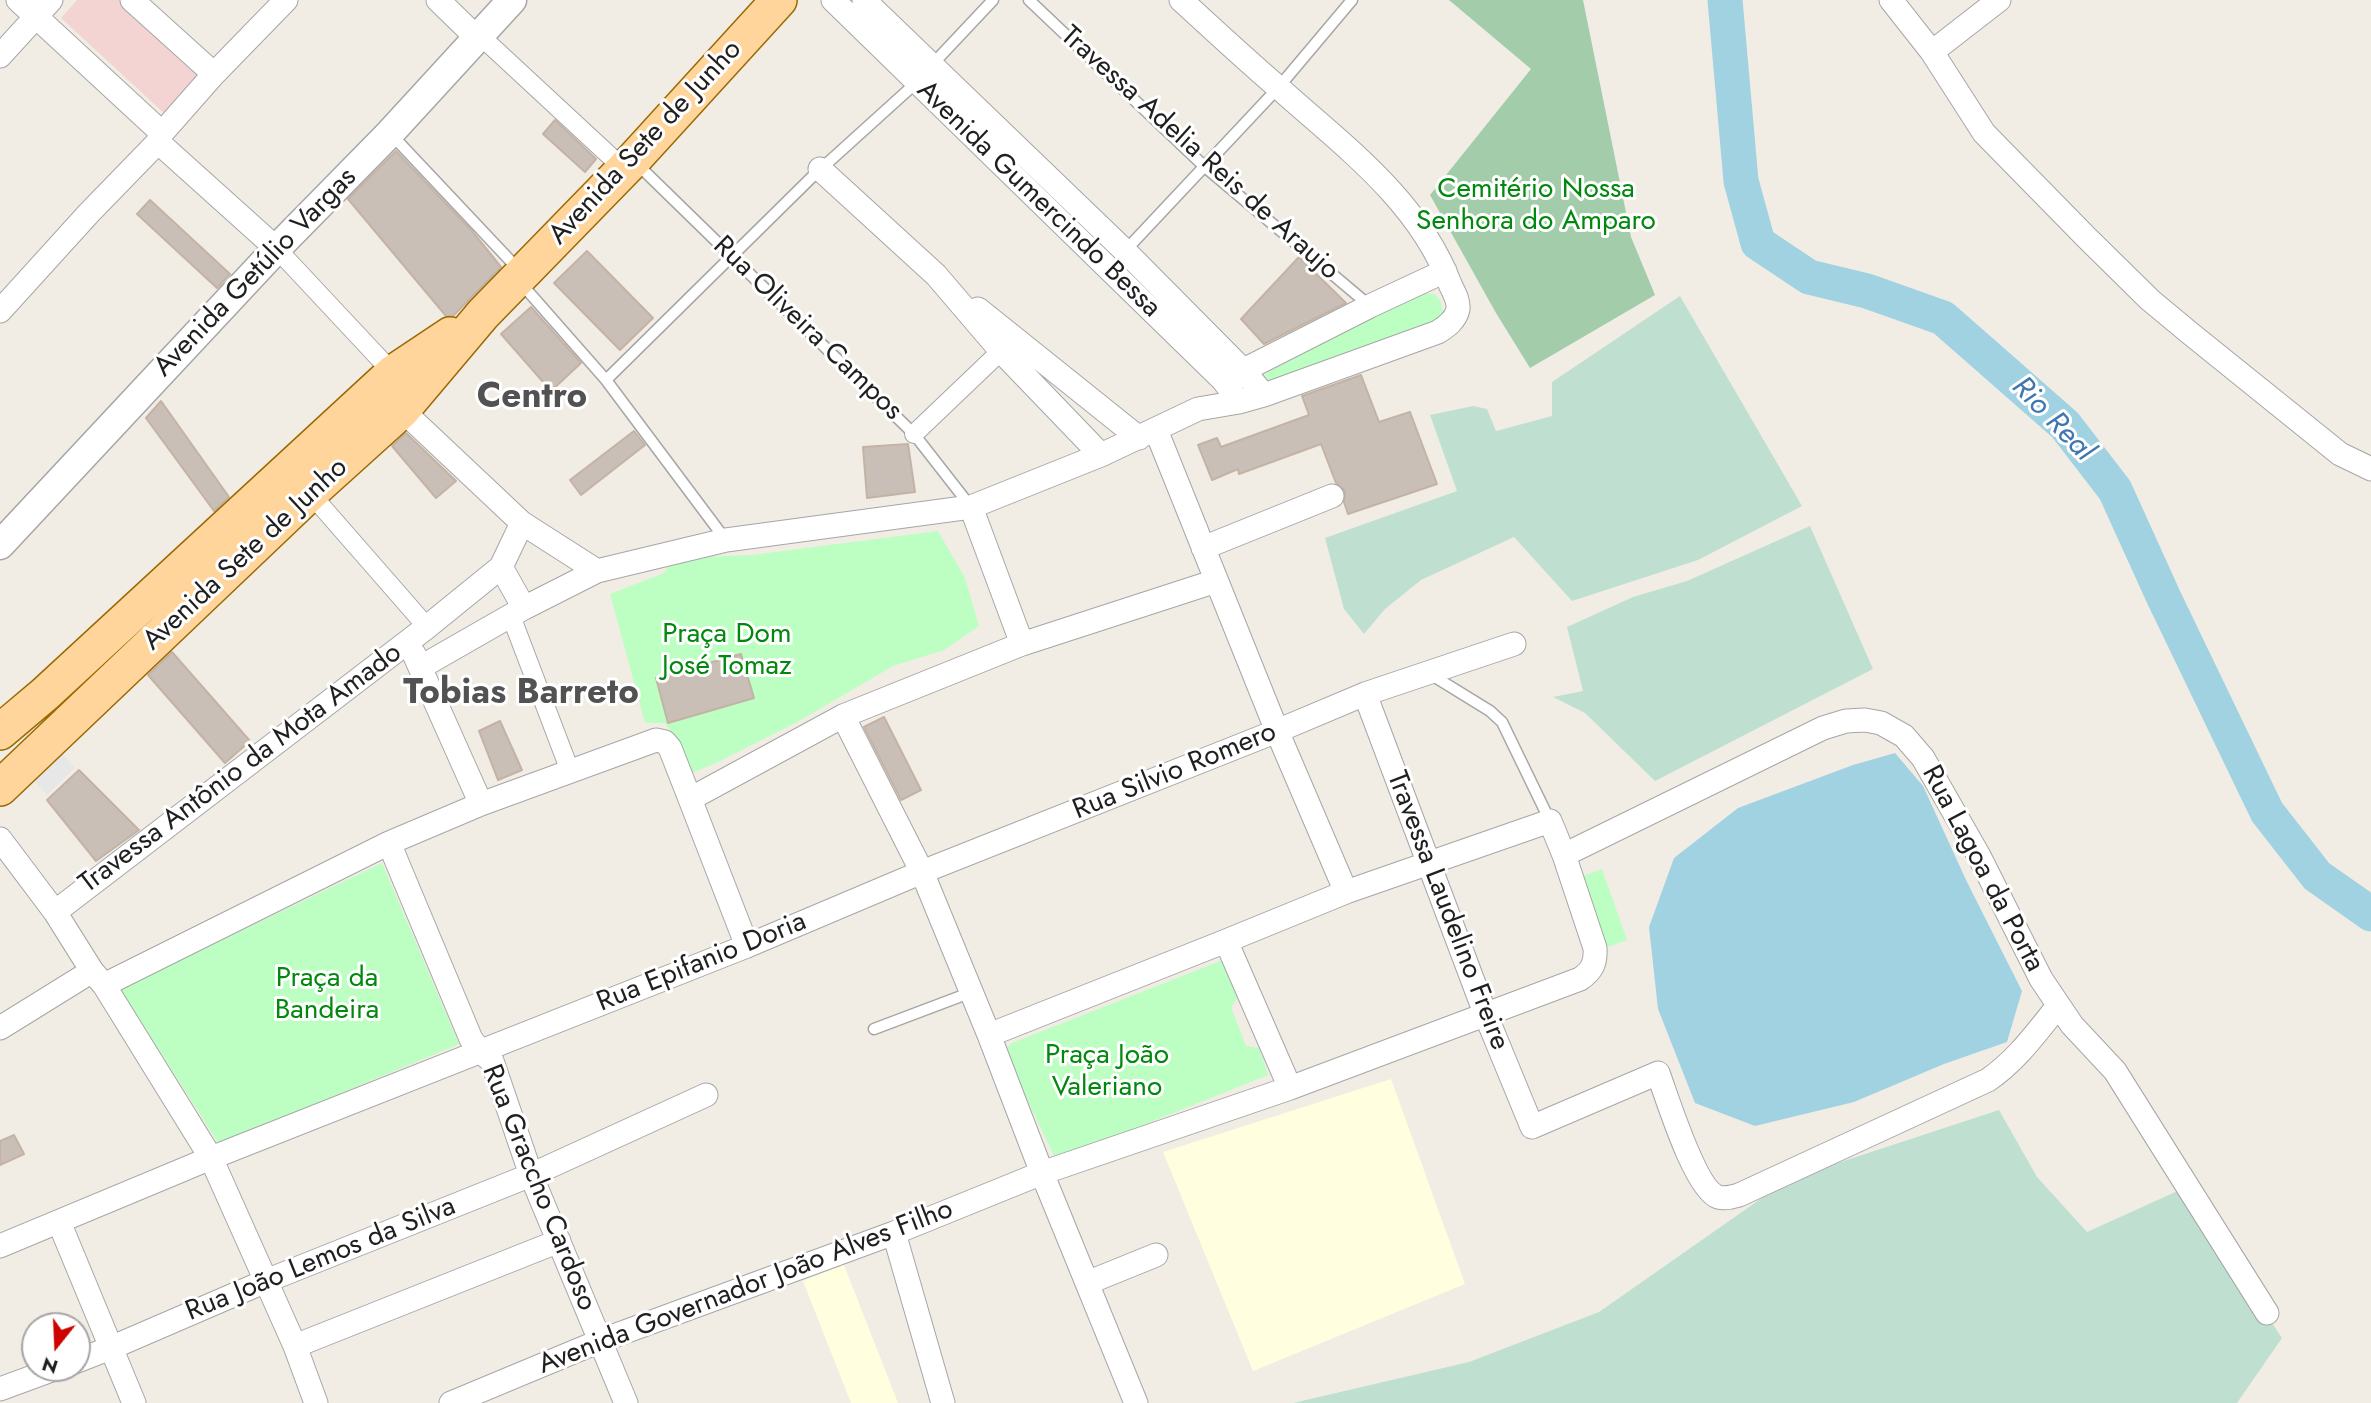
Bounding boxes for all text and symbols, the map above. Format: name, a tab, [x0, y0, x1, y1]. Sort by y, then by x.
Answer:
street label: Travessa Adelia Reis de Araujo	[1053, 20, 1345, 288]
street label: Avenida Sete de Junho	[543, 34, 749, 252]
street label: Avenida Gumercindo Bessa	[909, 75, 1167, 325]
street label: Avenida Getúlio Vargas	[148, 162, 364, 384]
park label: Cemitério Nossa Senhora do Amparo	[1416, 173, 1656, 239]
street label: Rua Oliveira Campos	[705, 230, 909, 428]
water label: Rio Real	[2003, 370, 2101, 470]
district label: Centro	[477, 378, 587, 420]
street label: Avenida Sete de Junho	[137, 452, 355, 658]
park label: Praça Dom José Tomaz	[662, 618, 792, 684]
street label: Travessa Antônio da Mota Amado	[73, 637, 409, 901]
district label: Tobias Barreto	[403, 674, 639, 716]
street label: Rua Silvio Romero	[1068, 716, 1282, 828]
street label: Rua Lagoa da Porta	[1913, 760, 2051, 978]
street label: Travessa Laudelino Freire	[1378, 767, 1516, 1055]
street label: Rua Epifanio Doria	[592, 906, 812, 1020]
park label: Praça da Bandeira	[275, 962, 379, 1028]
park label: Praça João Valeriano	[1045, 1039, 1169, 1105]
street label: Rua Graccho Cardoso	[473, 1060, 603, 1316]
street label: Rua João Lemos da Silva	[181, 1190, 461, 1330]
street label: Avenida Governador João Alves Filho	[534, 1193, 958, 1383]
north arrow	[21, 1312, 91, 1382]
text: N	[39, 1350, 61, 1381]

